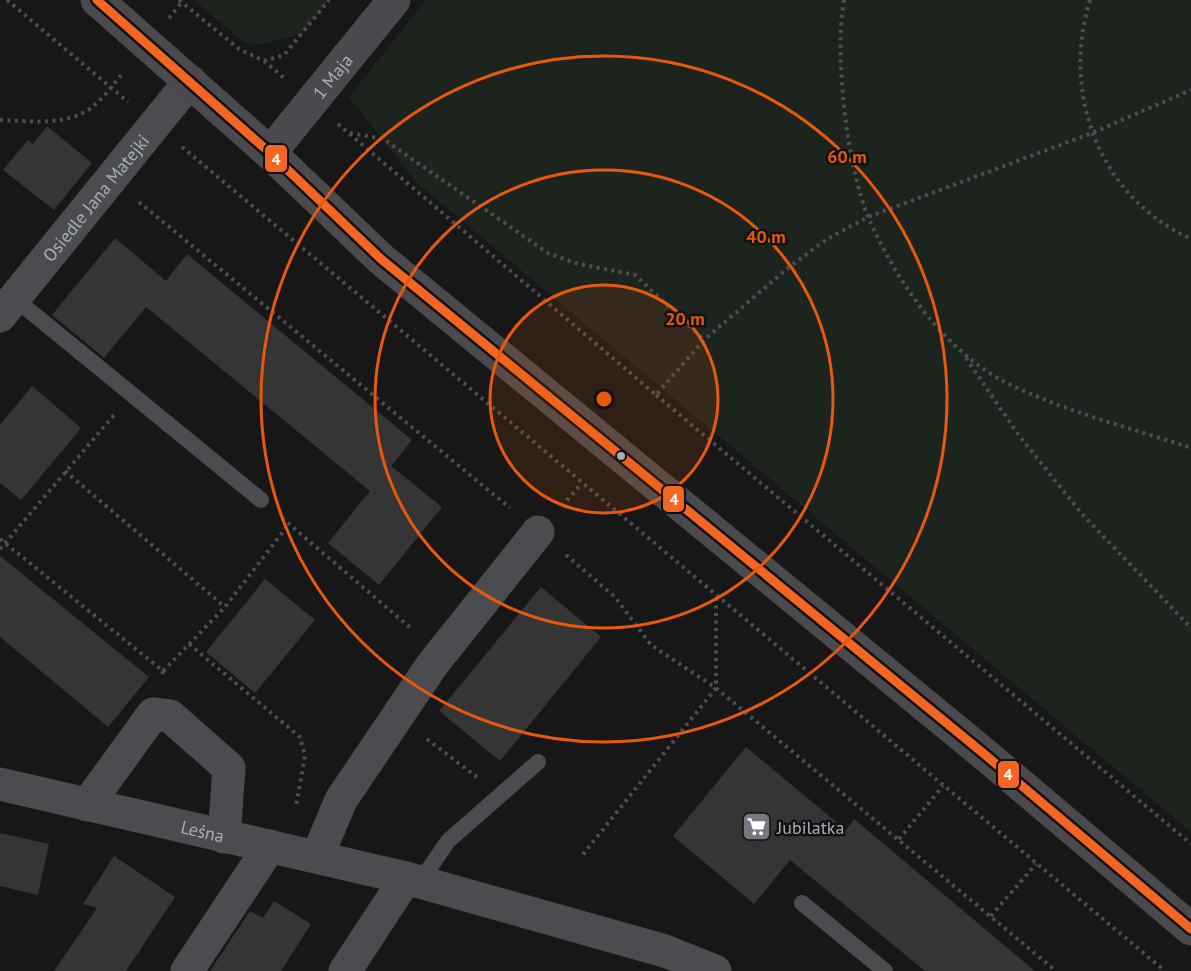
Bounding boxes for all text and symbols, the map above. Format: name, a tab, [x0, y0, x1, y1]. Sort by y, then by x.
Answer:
street label: 1 Maja	[307, 49, 358, 103]
street label: Osiedle Jana Matejki	[37, 129, 154, 266]
line badge: 4	[264, 144, 288, 173]
text: 60 m	[827, 145, 867, 168]
text: 4	[271, 149, 281, 169]
text: 40 m	[746, 225, 786, 248]
text: 20 m	[665, 307, 705, 330]
centre of rings	[594, 389, 614, 409]
unlabelled marker	[615, 450, 627, 462]
line badge: 4	[662, 485, 685, 513]
text: 4	[669, 489, 679, 509]
line badge: 4	[997, 760, 1020, 789]
text: 4	[1003, 764, 1013, 784]
supermarket icon: Jubilatka	[740, 811, 772, 843]
street label: Leśna	[179, 815, 227, 847]
place label: Jubilatka	[776, 816, 844, 839]

